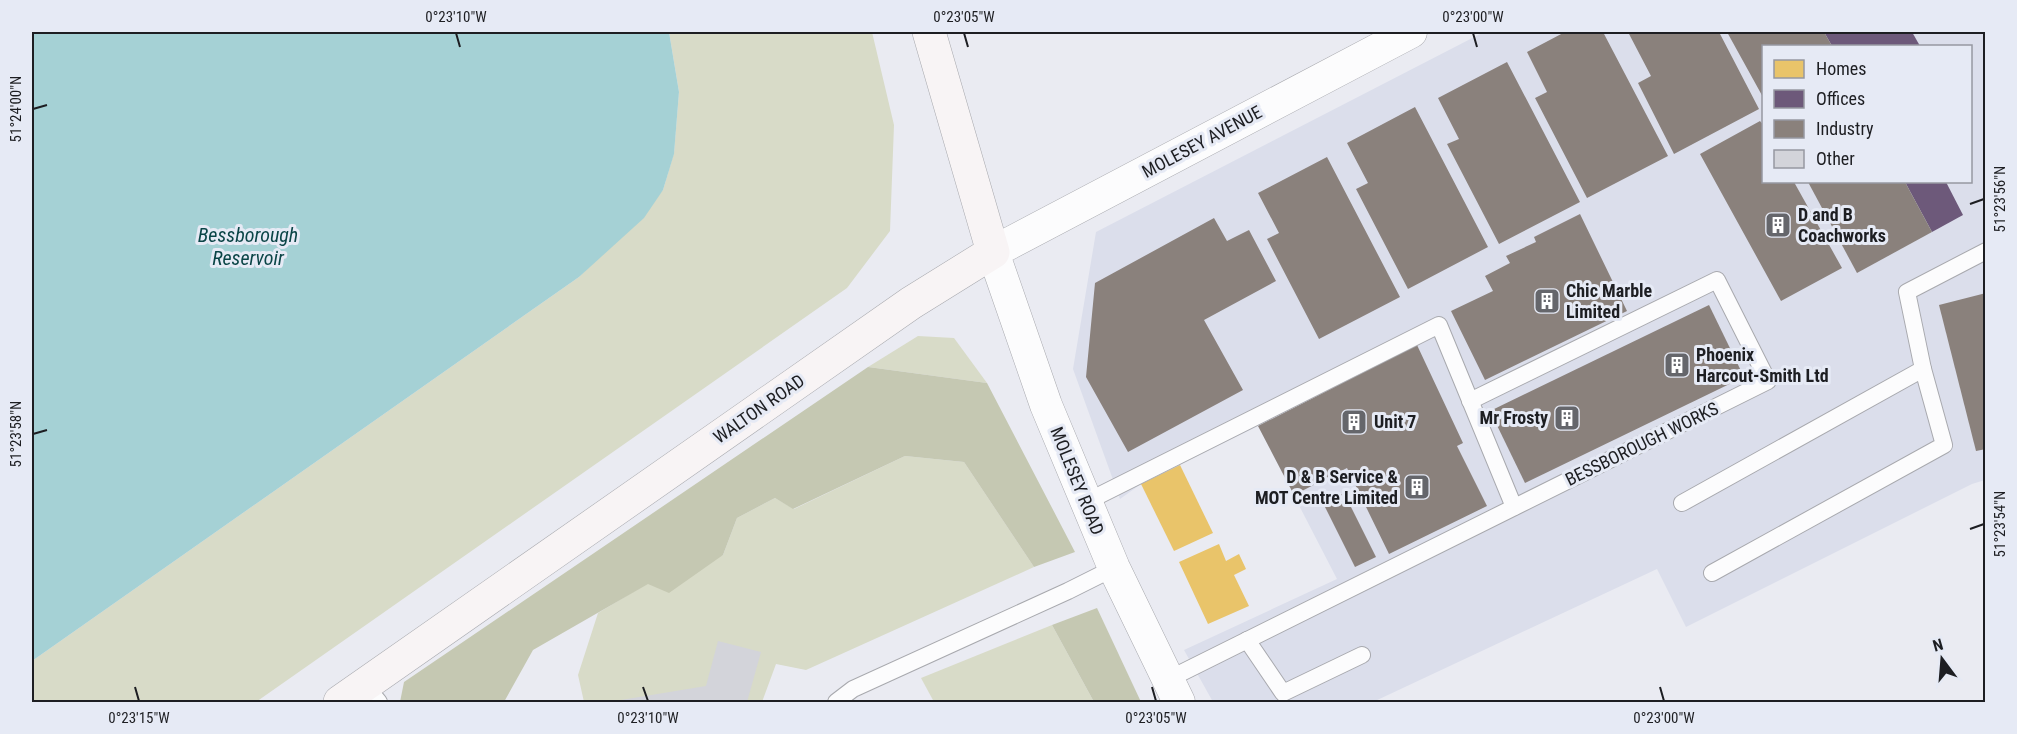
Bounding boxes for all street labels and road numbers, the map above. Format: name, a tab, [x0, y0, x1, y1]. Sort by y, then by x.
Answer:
street label: MOLESEY AVENUE	[1138, 101, 1265, 182]
street label: WALTON ROAD	[709, 370, 808, 448]
street label: BESSBOROUGH WORKS	[1562, 397, 1722, 490]
street label: MOLESEY ROAD	[1046, 424, 1109, 538]

